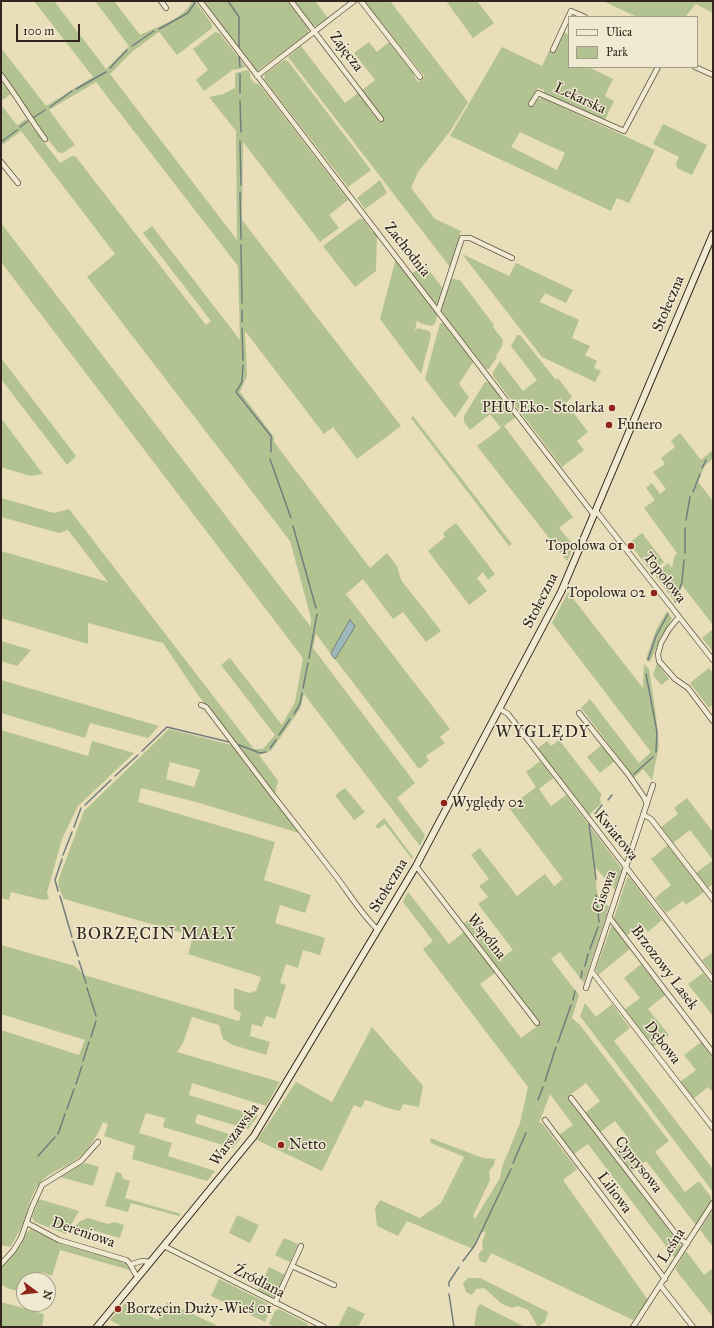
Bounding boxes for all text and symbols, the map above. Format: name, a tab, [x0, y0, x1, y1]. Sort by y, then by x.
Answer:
scale bar	[18, 16, 82, 42]
legend	[568, 16, 698, 68]
text: 100 m	[23, 24, 54, 38]
text: Ulica	[606, 25, 632, 39]
street label: Zajęcza	[325, 29, 367, 75]
text: Park	[606, 45, 628, 59]
street label: Lekarska	[551, 79, 609, 119]
street label: Zachodnia	[380, 219, 434, 281]
street label: Stołeczna	[649, 273, 689, 335]
place label: PHU Eko- Stolarka	[482, 399, 604, 417]
marker: PHU Eko- Stolarka	[607, 403, 617, 413]
place label: Funero	[617, 416, 662, 434]
marker: Funero	[604, 420, 614, 430]
place label: Topolowa 01	[546, 537, 623, 555]
marker: Topolowa 01	[626, 541, 636, 551]
street label: Topolowa	[639, 549, 689, 607]
street label: Stołeczna	[519, 570, 563, 632]
place label: Topolowa 02	[567, 584, 646, 602]
marker: Topolowa 02	[649, 588, 659, 598]
district label: WYGLĘDY	[496, 723, 590, 743]
place label: Wyględy 02	[452, 794, 524, 812]
marker: Wyględy 02	[439, 798, 449, 808]
street label: Kwiatowa	[590, 807, 642, 865]
street label: Stołeczna	[366, 856, 412, 916]
street label: Cisowa	[589, 868, 621, 916]
street label: Wspólna	[463, 911, 509, 963]
street label: Brzozowy Lasek	[626, 922, 702, 1014]
district label: BORZĘCIN MAŁY	[76, 925, 236, 945]
street label: Dębowa	[640, 1018, 684, 1068]
street label: Warszawska	[206, 1100, 264, 1170]
street label: Cyprysowa	[610, 1133, 666, 1197]
place label: Netto	[289, 1136, 326, 1154]
marker: Netto	[276, 1140, 286, 1150]
street label: Liliowa	[593, 1169, 635, 1217]
street label: Dereniowa	[49, 1214, 117, 1252]
street label: Leśna	[654, 1225, 690, 1267]
street label: Źródlana	[230, 1262, 288, 1302]
north arrow	[16, 1272, 56, 1312]
text: N	[40, 1289, 55, 1301]
place label: Borzęcin Duży-Wieś 01	[126, 1300, 272, 1318]
marker: Borzęcin Duży-Wieś 01	[113, 1304, 123, 1314]

